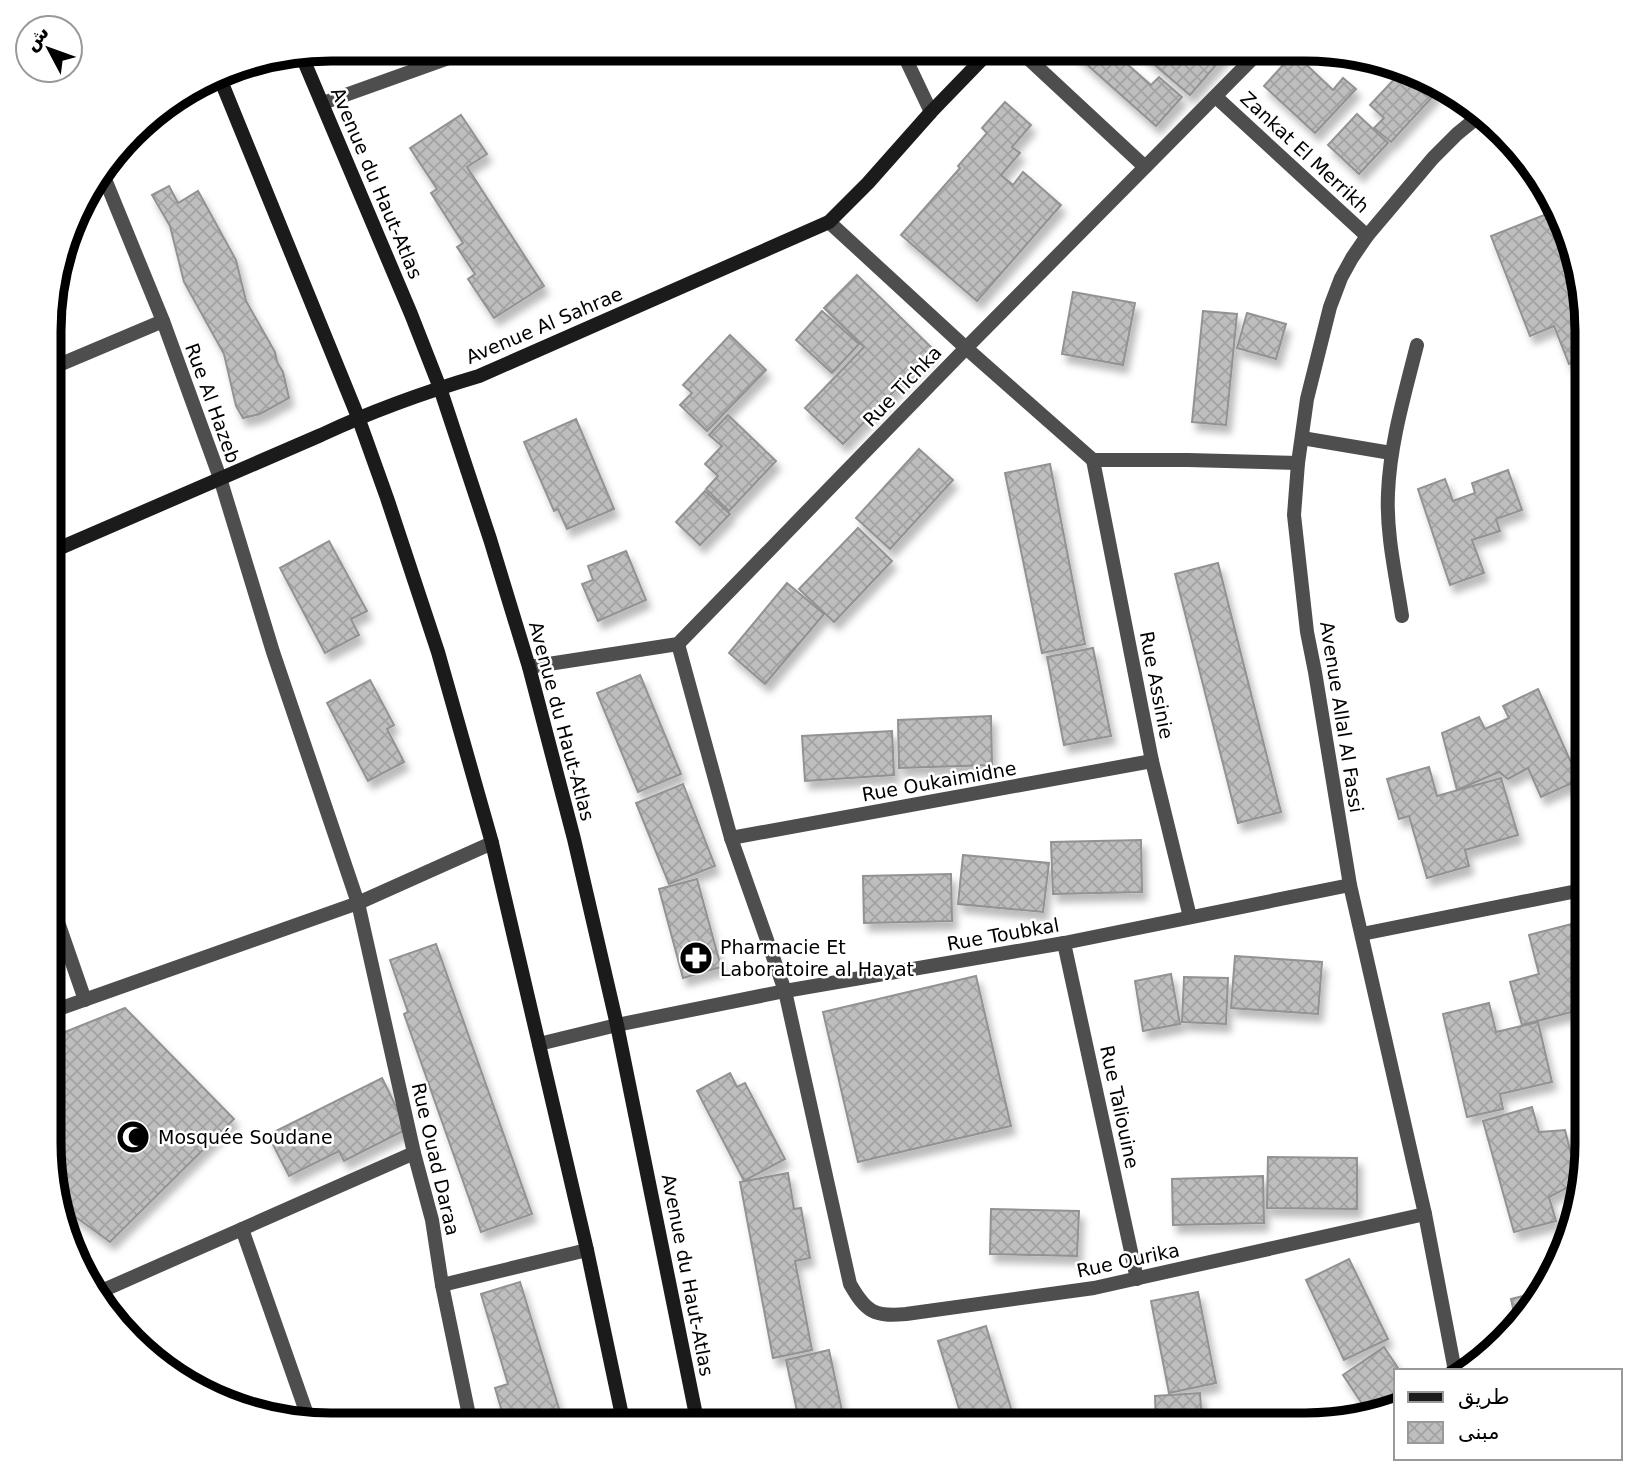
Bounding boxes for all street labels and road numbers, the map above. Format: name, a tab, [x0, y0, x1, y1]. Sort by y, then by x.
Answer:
street label: Avenue du Haut-Atlas	[327, 84, 427, 282]
street label: Zankat El Merrikh	[1236, 87, 1374, 217]
street label: Avenue Al Sahrae	[462, 282, 626, 368]
street label: Rue Al Hazeb	[181, 340, 245, 466]
street label: Rue Tichka	[858, 341, 946, 431]
street label: Avenue du Haut-Atlas	[525, 619, 599, 823]
street label: Avenue Allal Al Fassi	[1316, 620, 1368, 814]
street label: Rue Assinie	[1136, 629, 1178, 741]
street label: Rue Oukaimidne	[860, 757, 1018, 805]
street label: Rue Toubkal	[945, 913, 1061, 955]
street label: Rue Taliouine	[1096, 1043, 1144, 1171]
street label: Rue Ouad Daraa	[408, 1080, 464, 1238]
street label: Avenue du Haut-Atlas	[658, 1172, 718, 1378]
street label: Rue Ourika	[1075, 1238, 1181, 1282]

